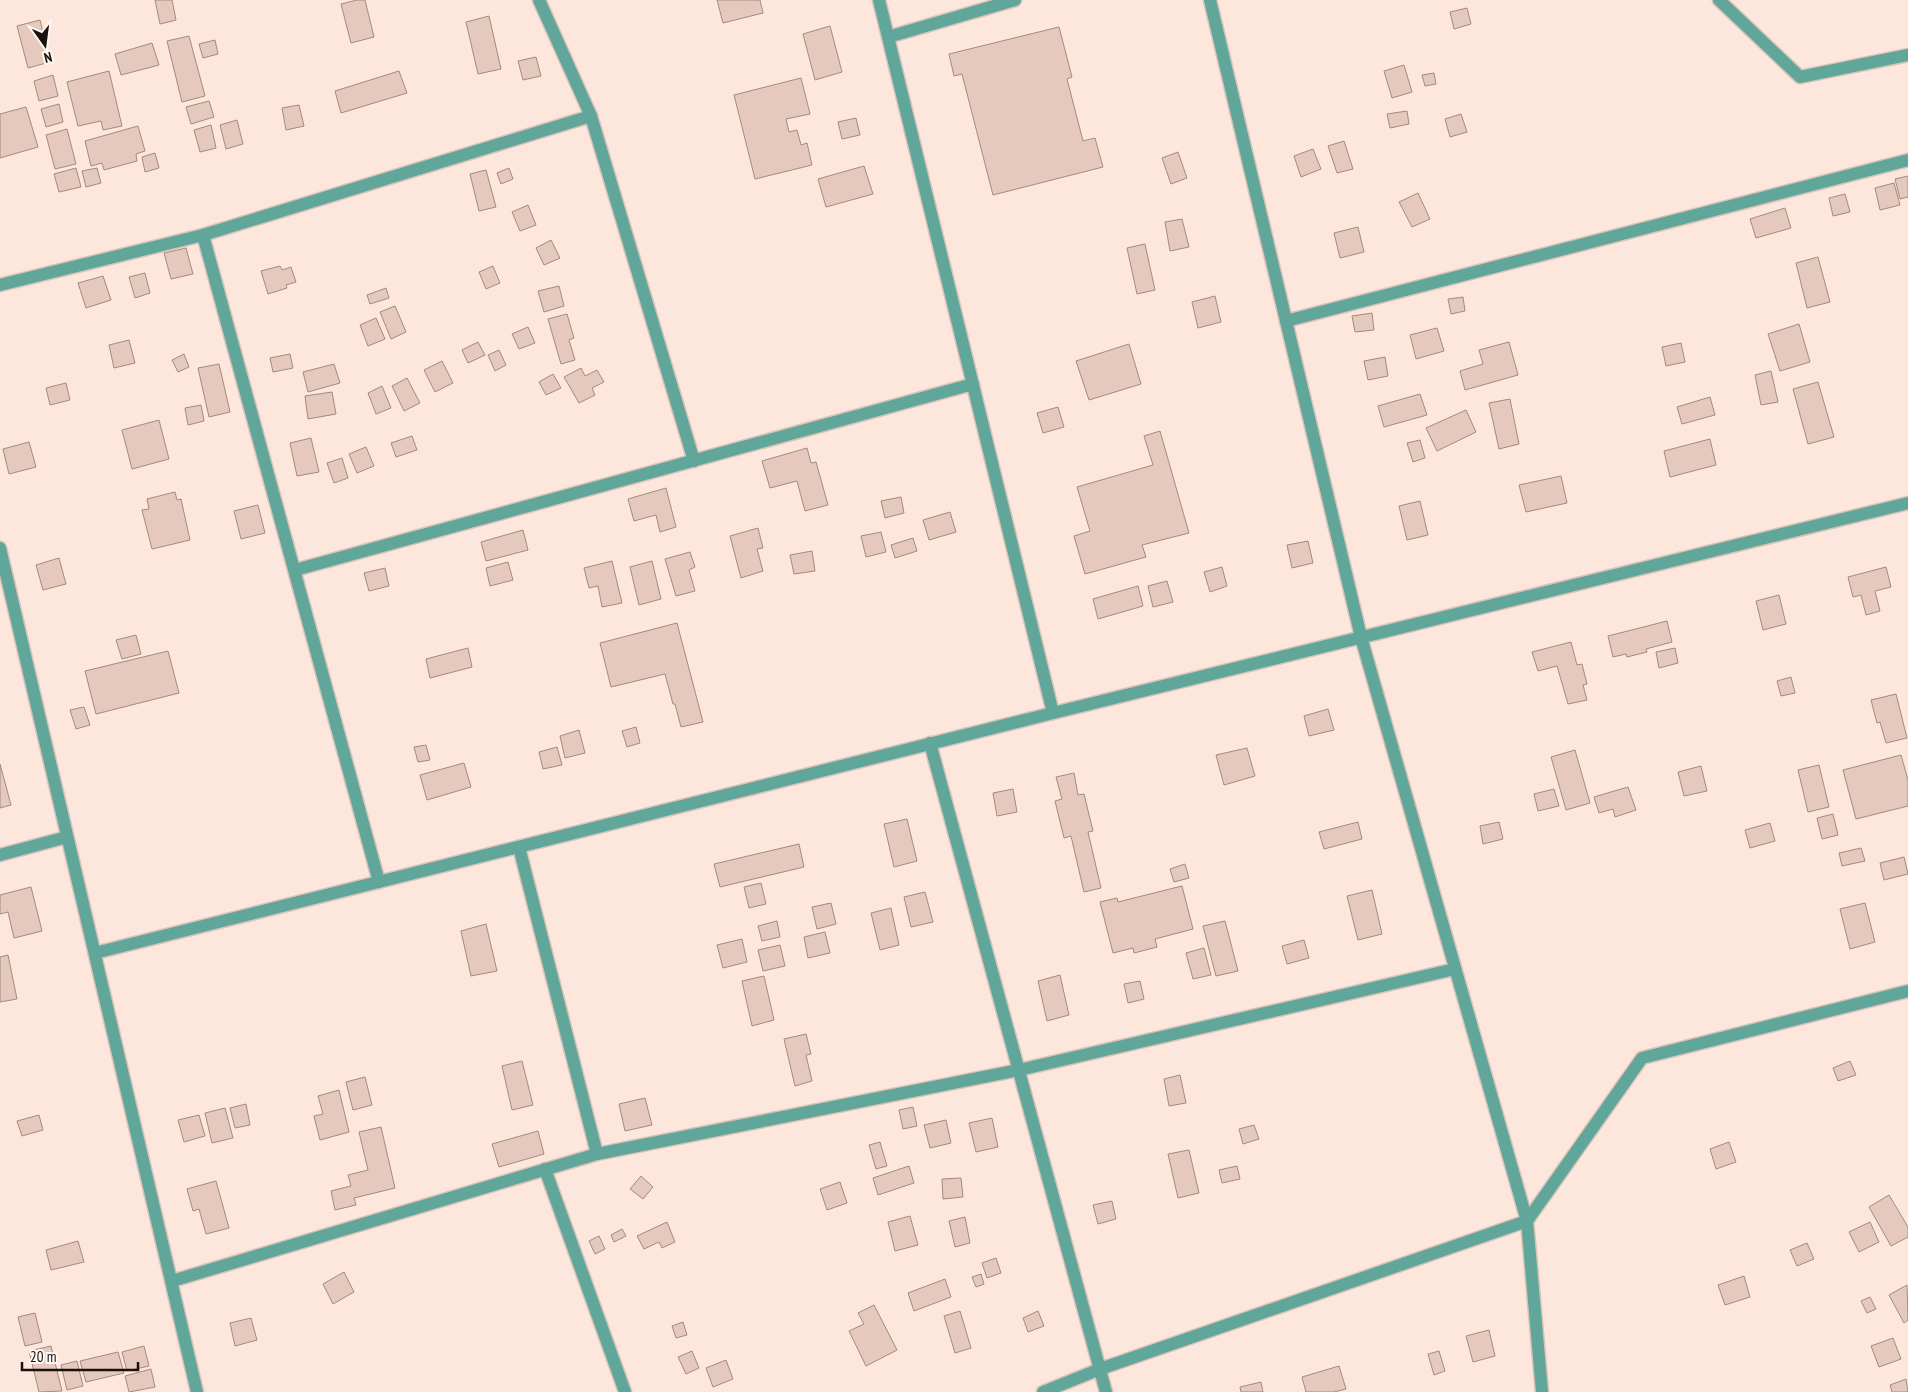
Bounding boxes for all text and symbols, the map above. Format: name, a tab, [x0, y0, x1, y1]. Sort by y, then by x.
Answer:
north arrow	[20, 20, 70, 70]
text: N	[42, 48, 54, 67]
scale bar	[22, 1340, 139, 1372]
text: 20 m	[30, 1347, 56, 1366]

